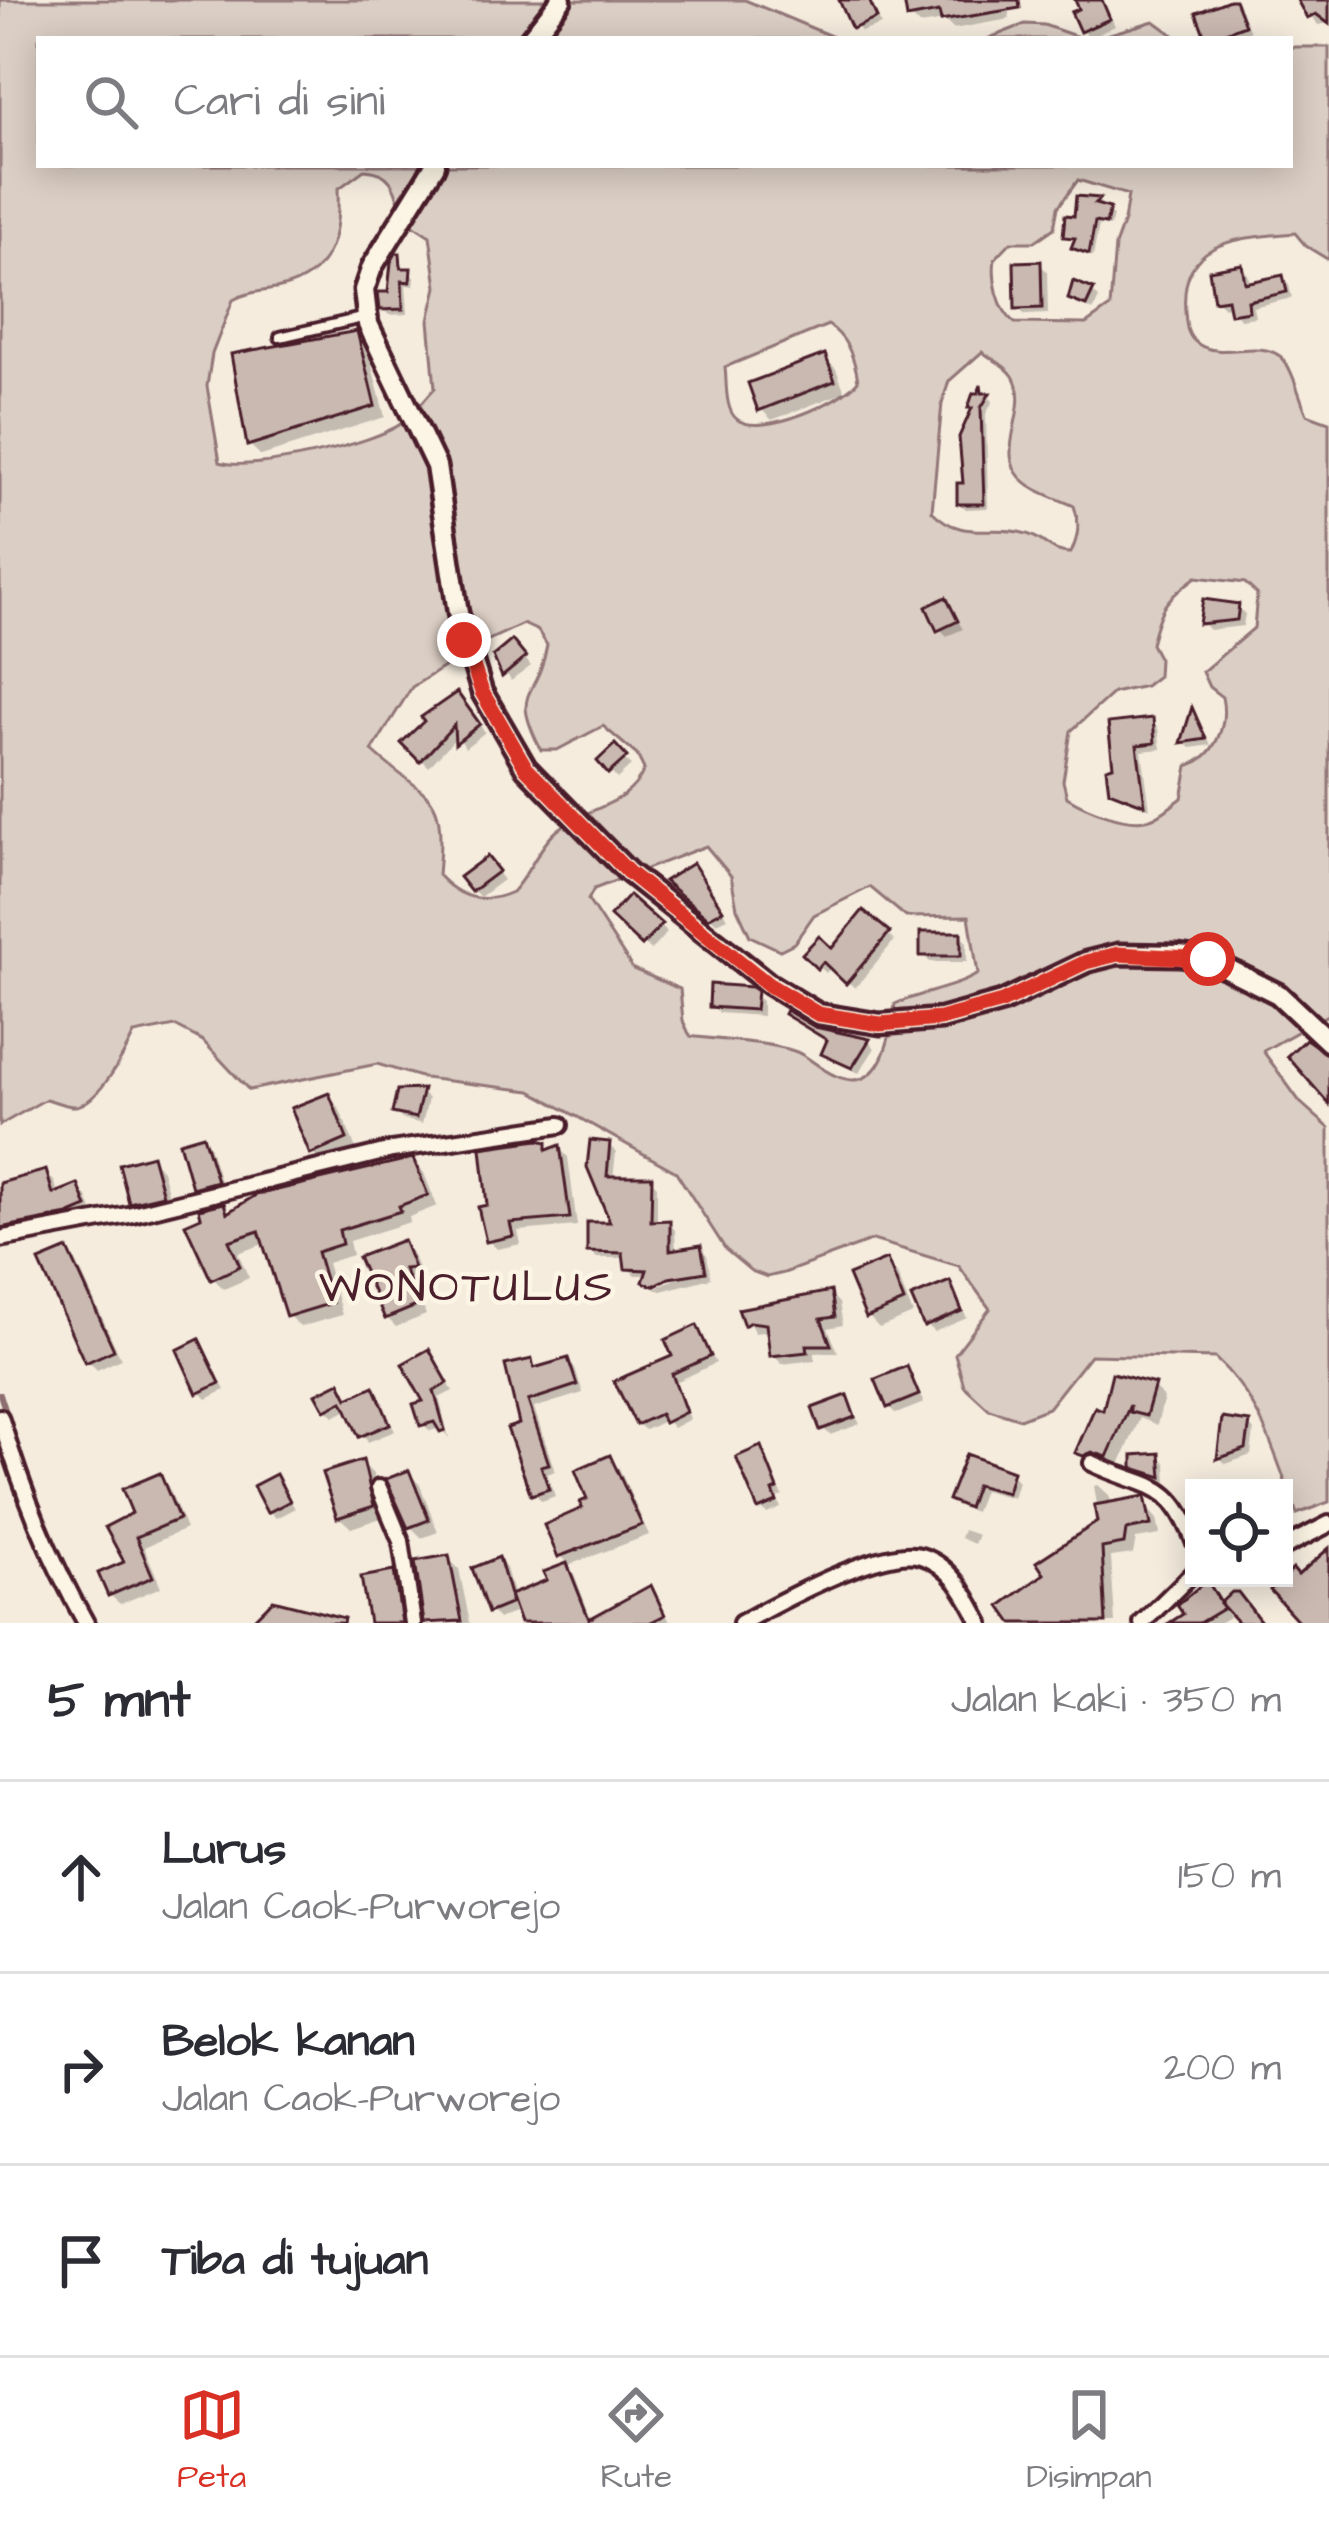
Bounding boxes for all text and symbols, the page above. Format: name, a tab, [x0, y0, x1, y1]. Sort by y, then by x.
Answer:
search box	[36, 36, 1293, 168]
icon: search	[78, 69, 144, 135]
text: Cari di sini	[174, 71, 385, 133]
route end	[437, 613, 491, 667]
route start	[1181, 932, 1235, 986]
district label: WONOTULUS	[319, 1257, 615, 1319]
map controls	[1185, 1479, 1293, 1587]
button: locate	[1185, 1479, 1293, 1587]
text: 5 mnt	[48, 1666, 190, 1737]
text: Jalan kaki · 350 m	[951, 1674, 1281, 1728]
text: Lurus	[162, 1819, 286, 1881]
icon: ahead	[48, 1844, 114, 1910]
text: 150 m	[1178, 1850, 1281, 1904]
text: Jalan Caok-Purworejo	[162, 1881, 560, 1935]
text: Belok kanan	[162, 2011, 415, 2073]
icon: right	[48, 2036, 114, 2102]
text: 200 m	[1164, 2042, 1281, 2096]
text: Jalan Caok-Purworejo	[162, 2073, 560, 2127]
icon: arrive	[48, 2228, 114, 2294]
text: Tiba di tujuan	[162, 2230, 428, 2292]
tab: Peta	[177, 2382, 246, 2500]
tab: Rute	[601, 2382, 672, 2500]
tab: Disimpan	[1026, 2382, 1152, 2500]

